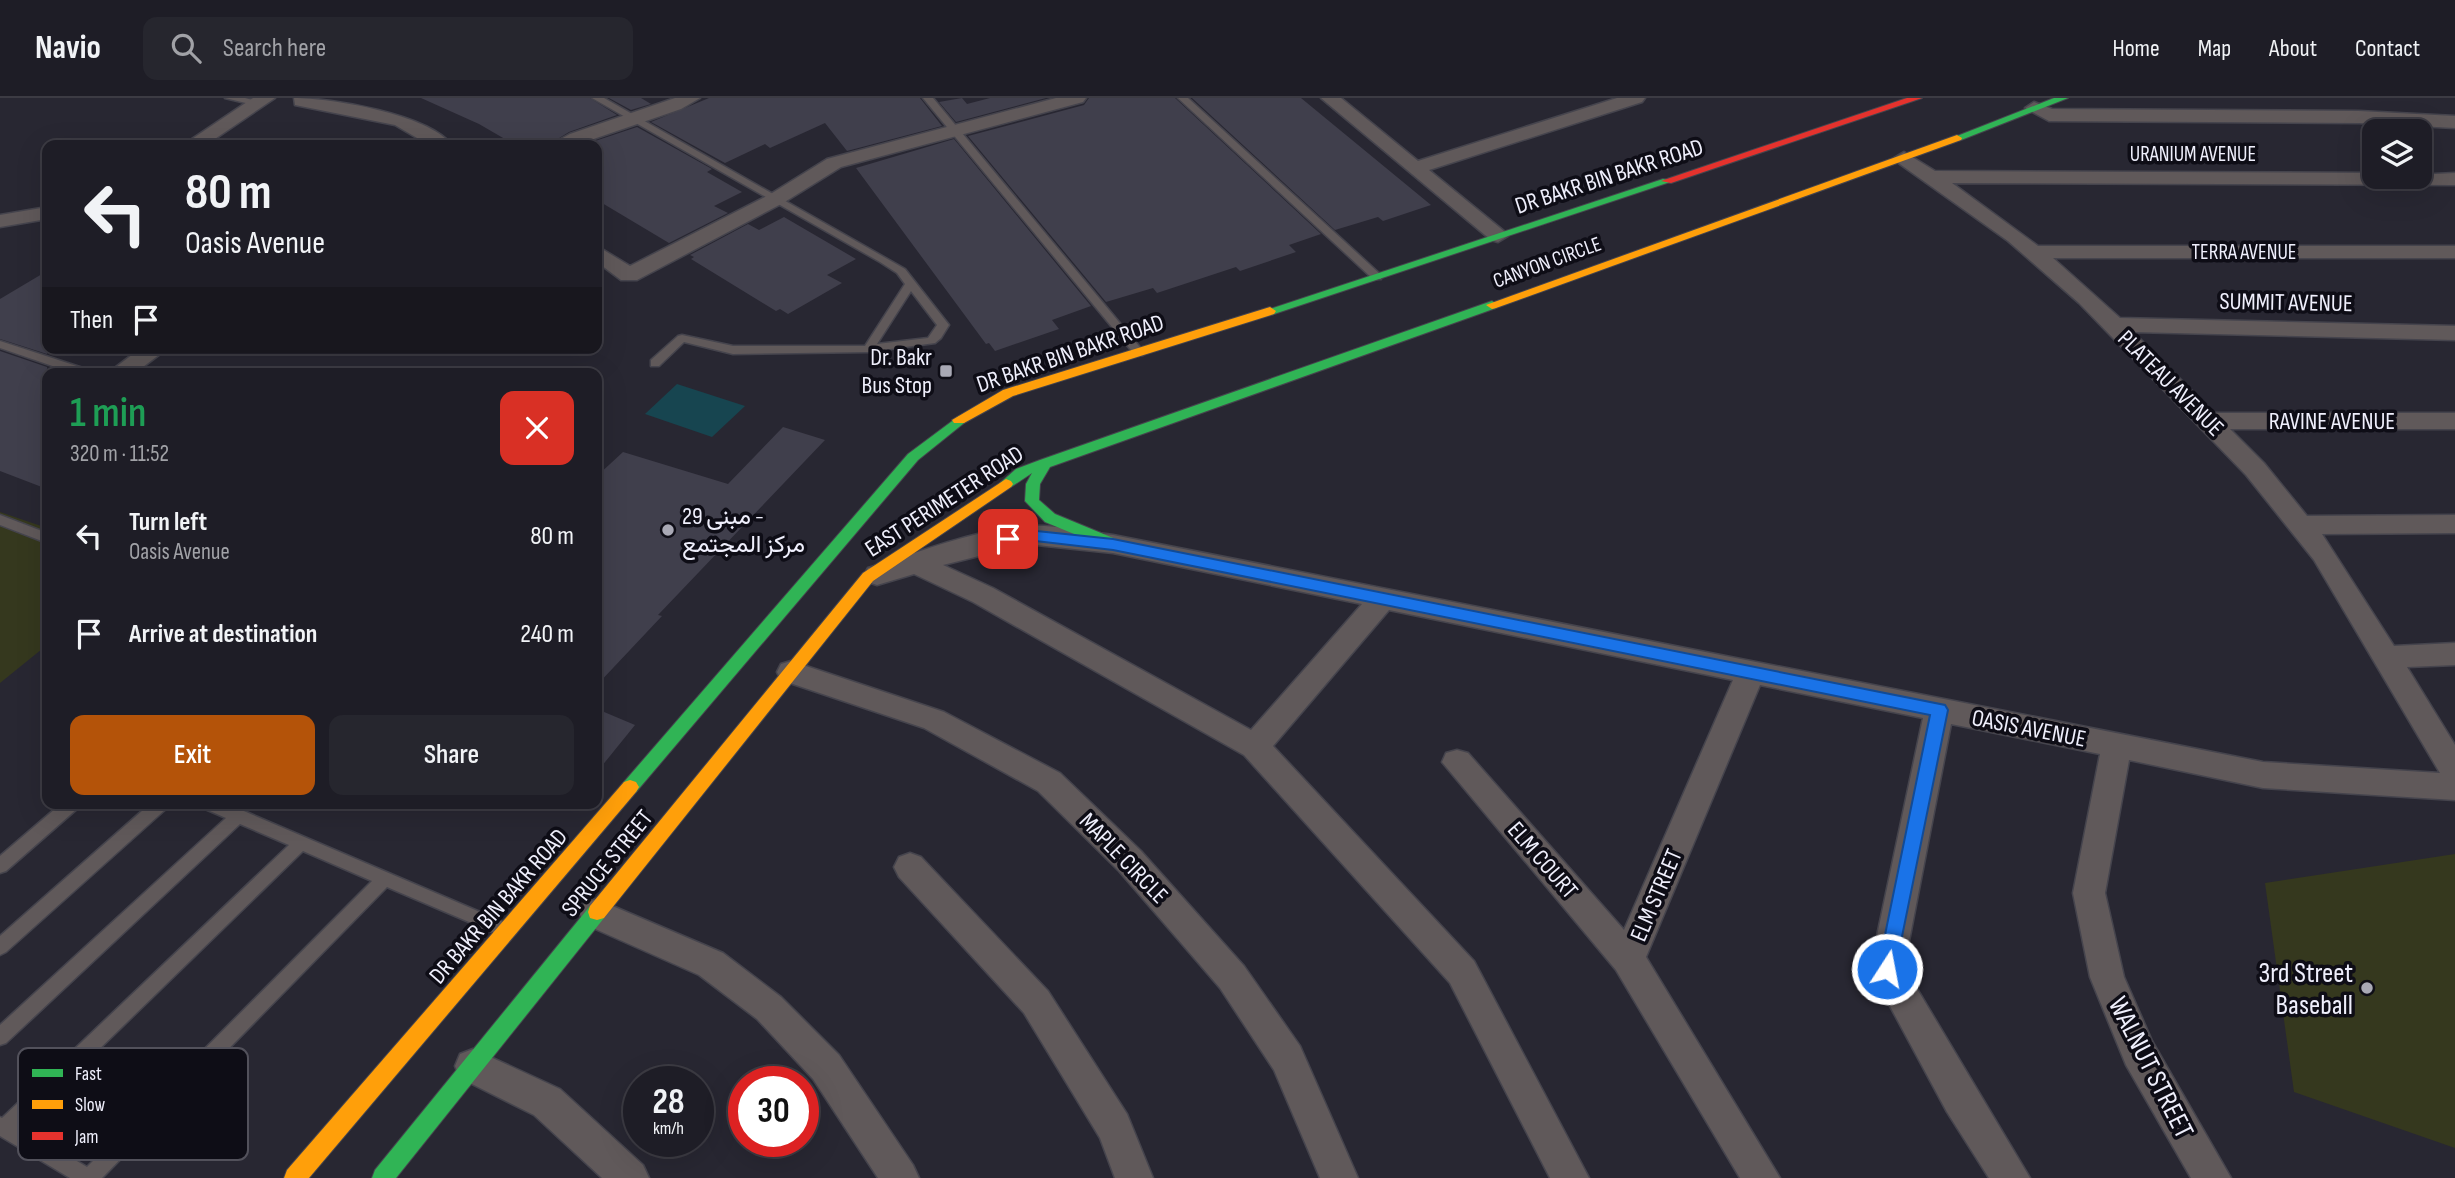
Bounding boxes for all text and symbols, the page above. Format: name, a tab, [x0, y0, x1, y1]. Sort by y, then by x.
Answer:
search box	[143, 17, 633, 80]
text: Navio	[35, 28, 101, 68]
icon: search	[167, 29, 205, 67]
text: Search here	[223, 33, 326, 64]
text: Home	[2112, 34, 2160, 63]
text: Map	[2198, 34, 2231, 63]
text: About	[2269, 34, 2317, 63]
text: Contact	[2355, 34, 2420, 63]
map controls	[2362, 119, 2432, 189]
button: layers	[2362, 119, 2432, 189]
street label: DR BAKR BIN BAKR ROAD	[1511, 132, 1707, 221]
street label: URANIUM AVENUE	[2130, 142, 2256, 167]
text: 80 m	[185, 164, 272, 223]
icon: left	[70, 168, 161, 259]
text: Oasis Avenue	[185, 224, 325, 263]
street label: CANYON CIRCLE	[1490, 231, 1605, 294]
street label: TERRA AVENUE	[2192, 240, 2296, 265]
street label: SUMMIT AVENUE	[2219, 287, 2353, 318]
icon: arrive	[127, 301, 165, 339]
text: Then	[70, 305, 113, 336]
street label: DR BAKR BIN BAKR ROAD	[973, 308, 1168, 399]
street label: PLATEAU AVENUE	[2112, 324, 2230, 442]
place label: Dr. Bakr Bus Stop	[862, 343, 932, 400]
marker: Dr. Bakr Bus Stop	[938, 363, 954, 379]
text: 1 min	[70, 388, 146, 439]
button: close	[500, 391, 574, 465]
street label: RAVINE AVENUE	[2269, 407, 2395, 436]
street label: EAST PERIMETER ROAD	[860, 439, 1029, 563]
text: 320 m · 11:52	[70, 440, 169, 468]
place label: مبنى 29 - مركز المجتمع	[682, 502, 805, 561]
text: Turn left	[129, 507, 207, 538]
pin	[978, 509, 1038, 569]
icon: left	[70, 517, 108, 555]
icon: arrive	[989, 520, 1027, 558]
text: 80 m	[530, 521, 574, 552]
marker: مبنى 29 - مركز المجتمع	[660, 522, 676, 538]
text: Oasis Avenue	[129, 538, 230, 566]
icon: arrive	[70, 615, 108, 653]
text: Arrive at destination	[129, 619, 317, 650]
text: 240 m	[520, 619, 574, 650]
street label: OASIS AVENUE	[1969, 703, 2088, 754]
button: Exit	[70, 715, 315, 795]
button: Share	[329, 715, 574, 795]
street label: SPRUCE STREET	[556, 804, 659, 923]
street label: MAPLE CIRCLE	[1073, 807, 1174, 910]
street label: ELM COURT	[1501, 816, 1584, 905]
street label: DR BAKR BIN BAKR ROAD	[423, 823, 574, 990]
street label: ELM STREET	[1624, 845, 1689, 946]
position arrow	[1850, 932, 1924, 1006]
place label: 3rd Street Baseball	[2258, 957, 2353, 1022]
marker: 3rd Street Baseball	[2359, 980, 2375, 996]
street label: WALNUT STREET	[2101, 991, 2200, 1144]
legend	[18, 1048, 248, 1160]
text: Fast	[75, 1063, 102, 1086]
speed limit sign: 30	[728, 1066, 819, 1157]
text: 28	[653, 1081, 684, 1124]
text: Slow	[75, 1094, 105, 1117]
text: km/h	[653, 1118, 684, 1139]
text: Jam	[74, 1126, 98, 1149]

